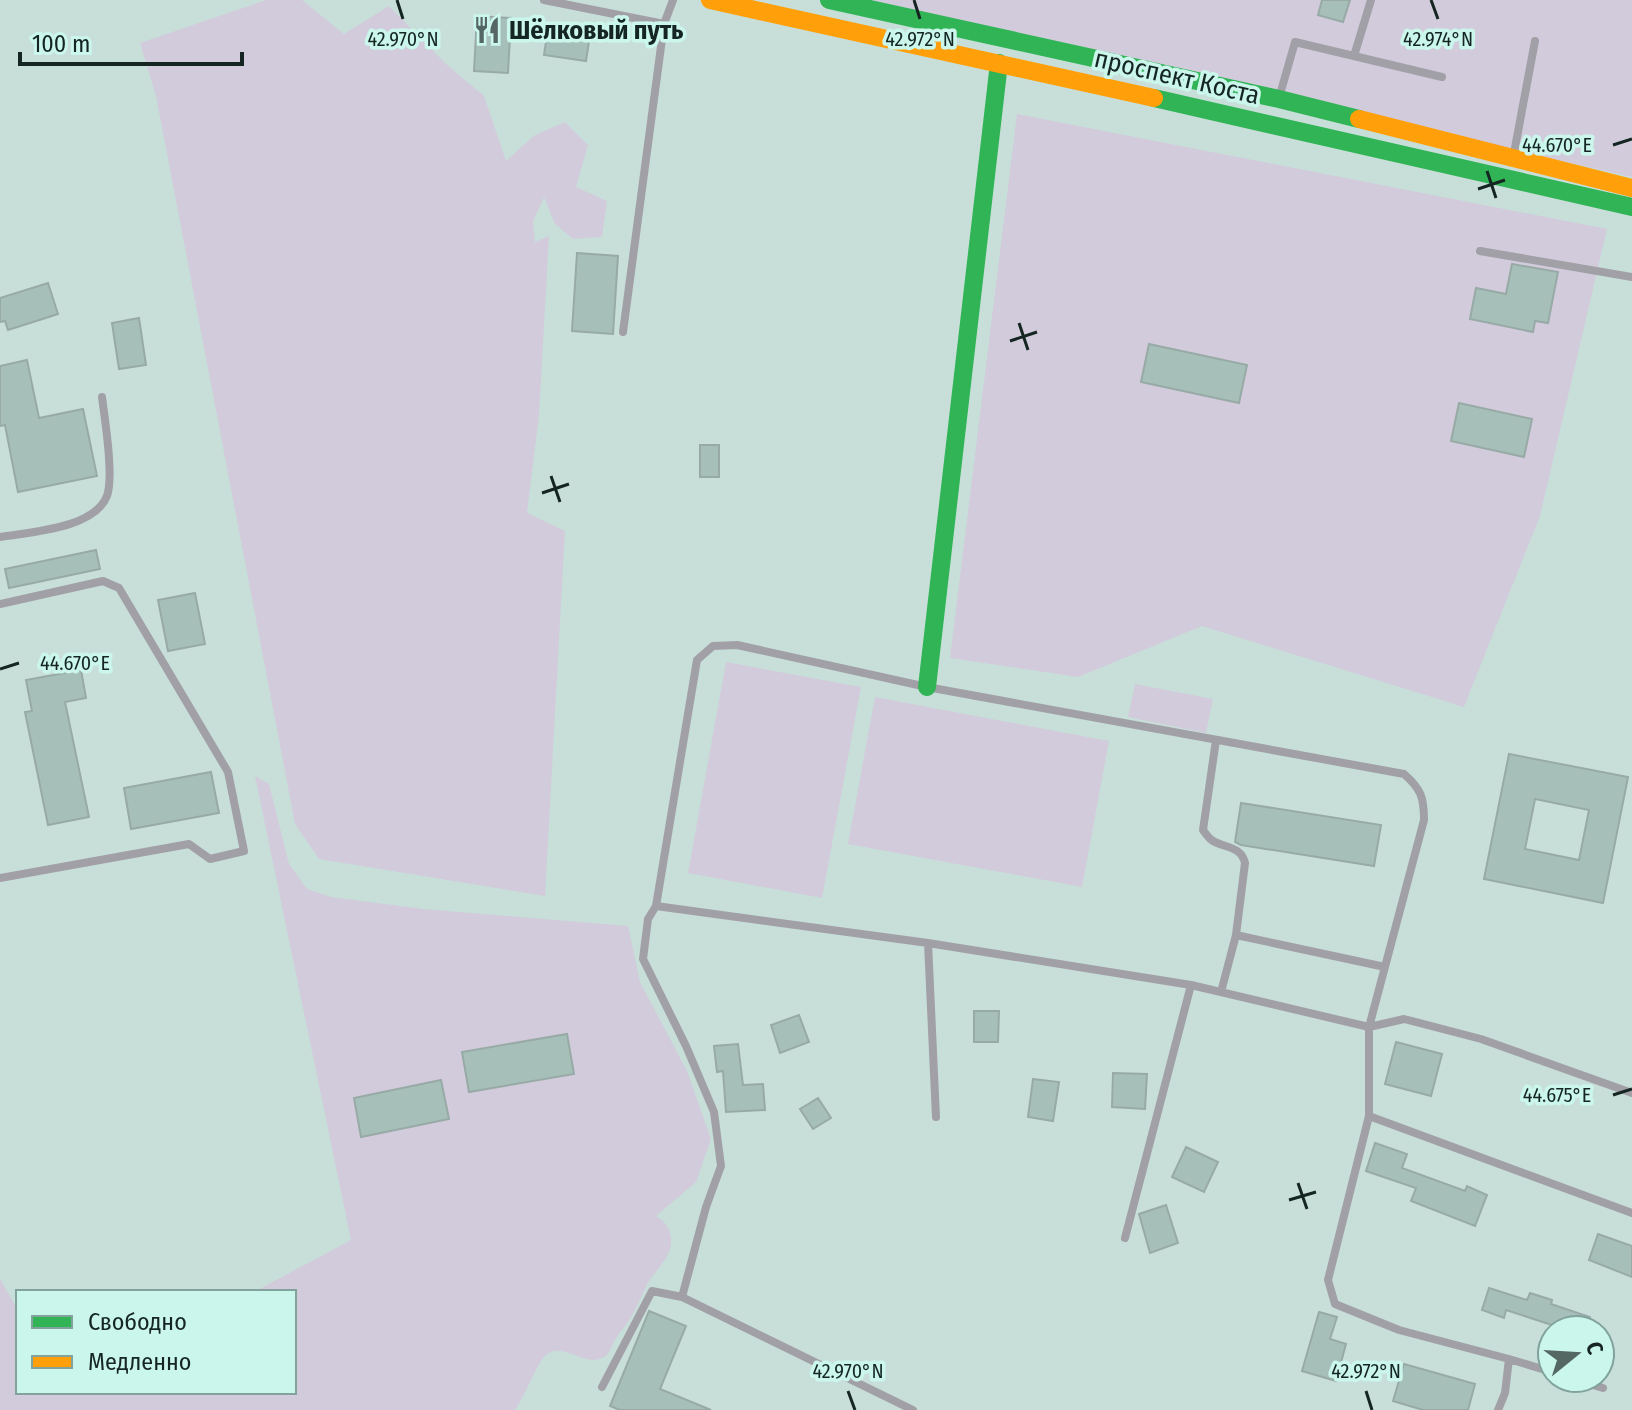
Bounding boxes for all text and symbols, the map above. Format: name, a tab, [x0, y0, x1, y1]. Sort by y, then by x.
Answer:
restaurant icon: Шёлковый путь	[472, 15, 502, 45]
place label: Шёлковый путь	[509, 15, 684, 46]
scale bar	[20, 16, 242, 66]
text: 42.970°N	[367, 27, 439, 51]
text: 42.972°N	[885, 27, 955, 51]
text: 42.974°N	[1403, 27, 1473, 51]
text: 100 m	[32, 30, 90, 58]
street label: проспект Коста	[1091, 43, 1263, 111]
text: 44.670°E	[1522, 133, 1592, 157]
text: 44.670°E	[40, 651, 110, 675]
text: 44.675°E	[1523, 1083, 1591, 1107]
legend	[16, 1290, 296, 1394]
text: Свободно	[88, 1308, 187, 1336]
north arrow	[1536, 1314, 1616, 1394]
text: С	[1580, 1338, 1609, 1358]
text: Медленно	[88, 1348, 191, 1376]
text: 42.970°N	[812, 1359, 884, 1383]
text: 42.972°N	[1331, 1359, 1401, 1383]

